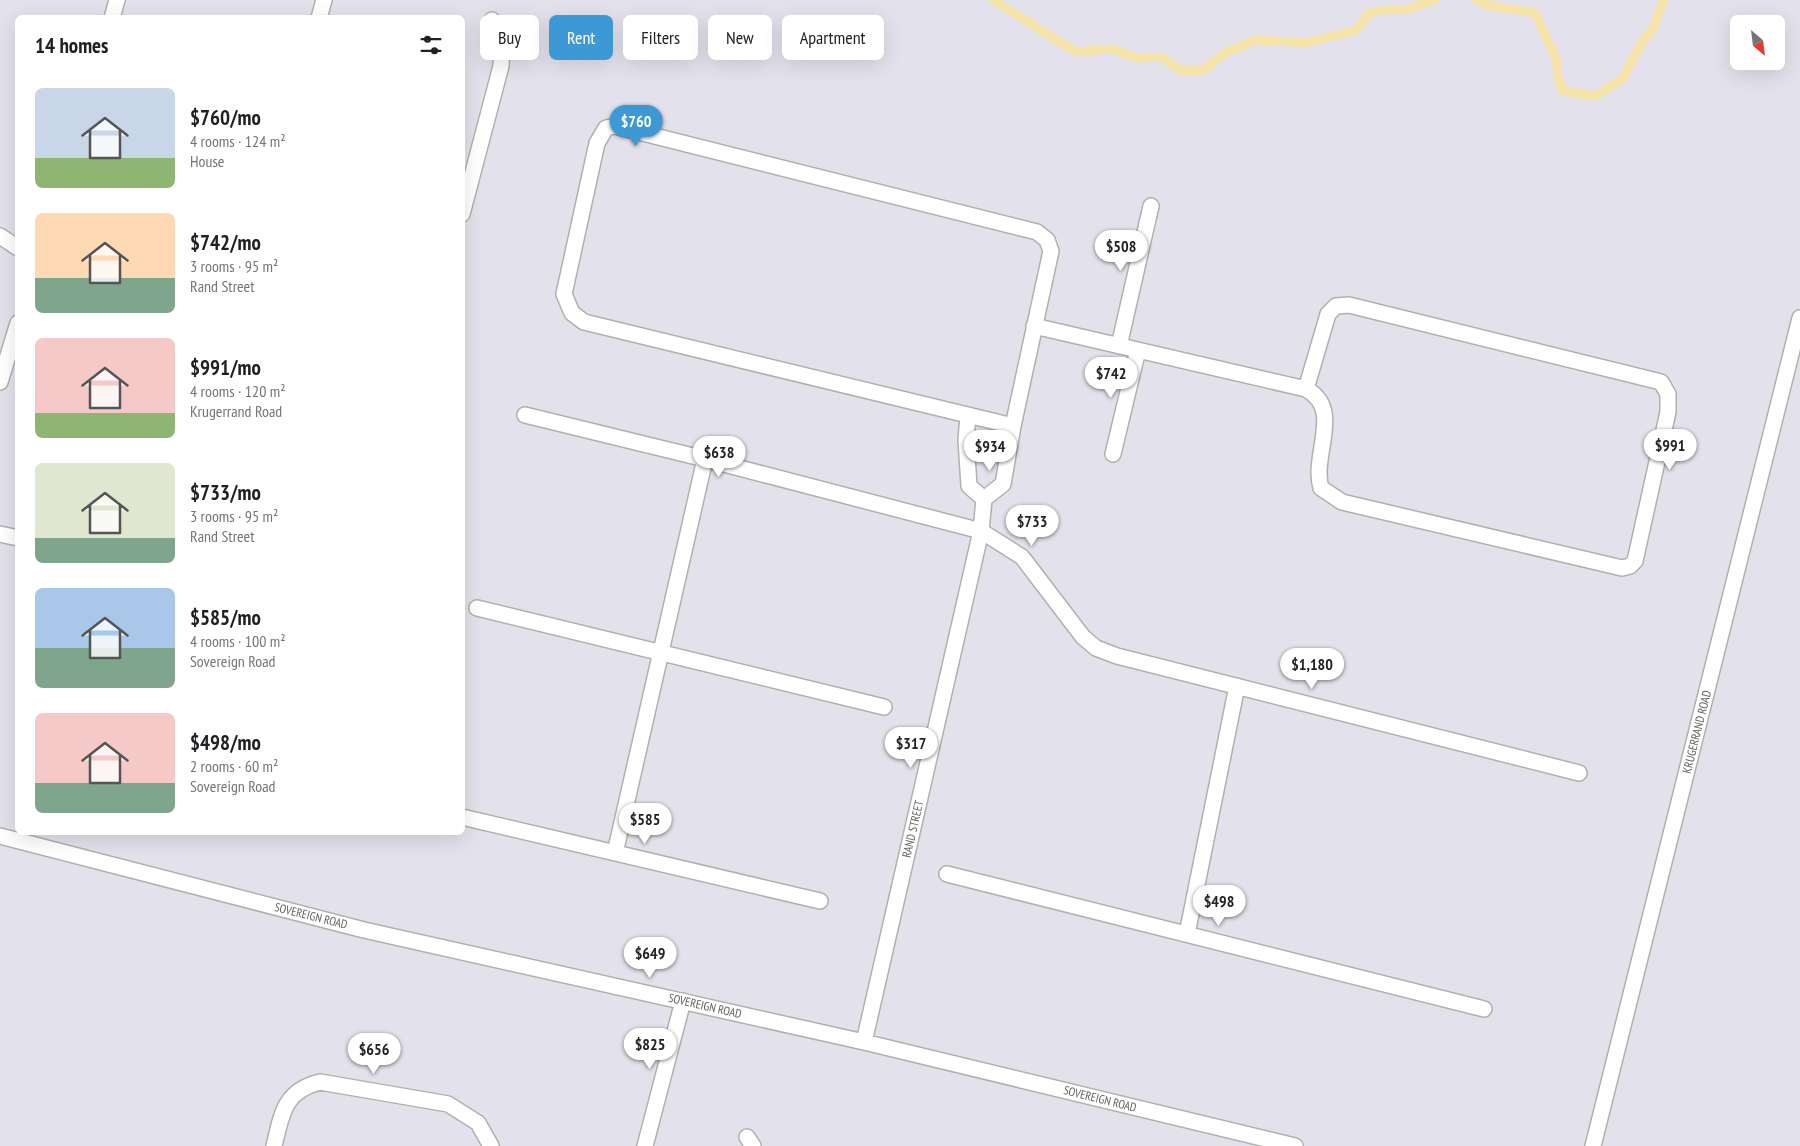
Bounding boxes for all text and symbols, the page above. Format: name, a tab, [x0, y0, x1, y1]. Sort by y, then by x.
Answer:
chip: Buy	[480, 15, 539, 60]
chip: Rent	[549, 15, 613, 60]
chip: Filters	[623, 15, 698, 60]
chip: New	[708, 15, 772, 60]
chip: Apartment	[782, 15, 884, 60]
north arrow	[1730, 15, 1785, 70]
map controls	[1730, 15, 1785, 70]
icon: filters	[417, 31, 445, 59]
text: 14 homes	[35, 32, 108, 59]
text: $760/mo	[190, 104, 261, 131]
pin: $760	[606, 104, 666, 147]
icon: home	[75, 108, 135, 168]
text: $760	[621, 111, 651, 131]
text: 4 rooms · 124 m²	[190, 131, 286, 151]
text: House	[190, 151, 224, 171]
text: $742/mo	[190, 229, 261, 256]
pin: $508	[1091, 230, 1151, 272]
icon: home	[75, 233, 135, 293]
text: $508	[1106, 236, 1136, 256]
text: 3 rooms · 95 m²	[190, 256, 278, 276]
text: Rand Street	[190, 276, 255, 296]
text: $991/mo	[190, 354, 261, 381]
pin: $742	[1081, 356, 1141, 399]
icon: home	[75, 358, 135, 418]
text: $742	[1096, 363, 1126, 383]
text: 4 rooms · 120 m²	[190, 381, 286, 401]
text: Krugerrand Road	[190, 401, 282, 421]
pin: $991	[1640, 428, 1700, 471]
pin: $934	[960, 430, 1020, 472]
text: $991	[1655, 435, 1685, 455]
pin: $638	[689, 436, 749, 478]
text: $934	[975, 436, 1005, 456]
text: $638	[704, 442, 734, 462]
text: $733/mo	[190, 479, 261, 506]
icon: home	[75, 483, 135, 543]
pin: $733	[1002, 504, 1062, 547]
text: 3 rooms · 95 m²	[190, 506, 278, 526]
text: $733	[1017, 511, 1047, 531]
text: Rand Street	[190, 526, 255, 546]
text: $585/mo	[190, 604, 261, 631]
icon: home	[75, 608, 135, 668]
text: 4 rooms · 100 m²	[190, 631, 286, 651]
pin: $1,180	[1271, 648, 1353, 690]
text: Sovereign Road	[190, 651, 276, 671]
text: $1,180	[1291, 654, 1333, 674]
street label: KRUGERRAND ROAD	[1679, 689, 1714, 775]
pin: $317	[881, 726, 941, 769]
text: $498/mo	[190, 729, 261, 756]
icon: home	[75, 733, 135, 793]
text: $317	[896, 733, 926, 753]
text: 2 rooms · 60 m²	[190, 756, 278, 776]
text: Sovereign Road	[190, 776, 276, 796]
street label: RAND STREET	[899, 798, 927, 859]
pin: $585	[615, 802, 675, 845]
text: $585	[630, 809, 660, 829]
pin: $498	[1189, 884, 1249, 927]
text: $498	[1204, 891, 1234, 911]
street label: SOVEREIGN ROAD	[273, 899, 349, 932]
pin: $649	[620, 936, 680, 979]
text: $649	[635, 943, 665, 963]
street label: SOVEREIGN ROAD	[667, 990, 743, 1021]
pin: $825	[620, 1028, 680, 1070]
pin: $656	[344, 1032, 404, 1075]
text: $825	[635, 1034, 665, 1054]
text: $656	[359, 1039, 389, 1059]
street label: SOVEREIGN ROAD	[1062, 1082, 1138, 1115]

